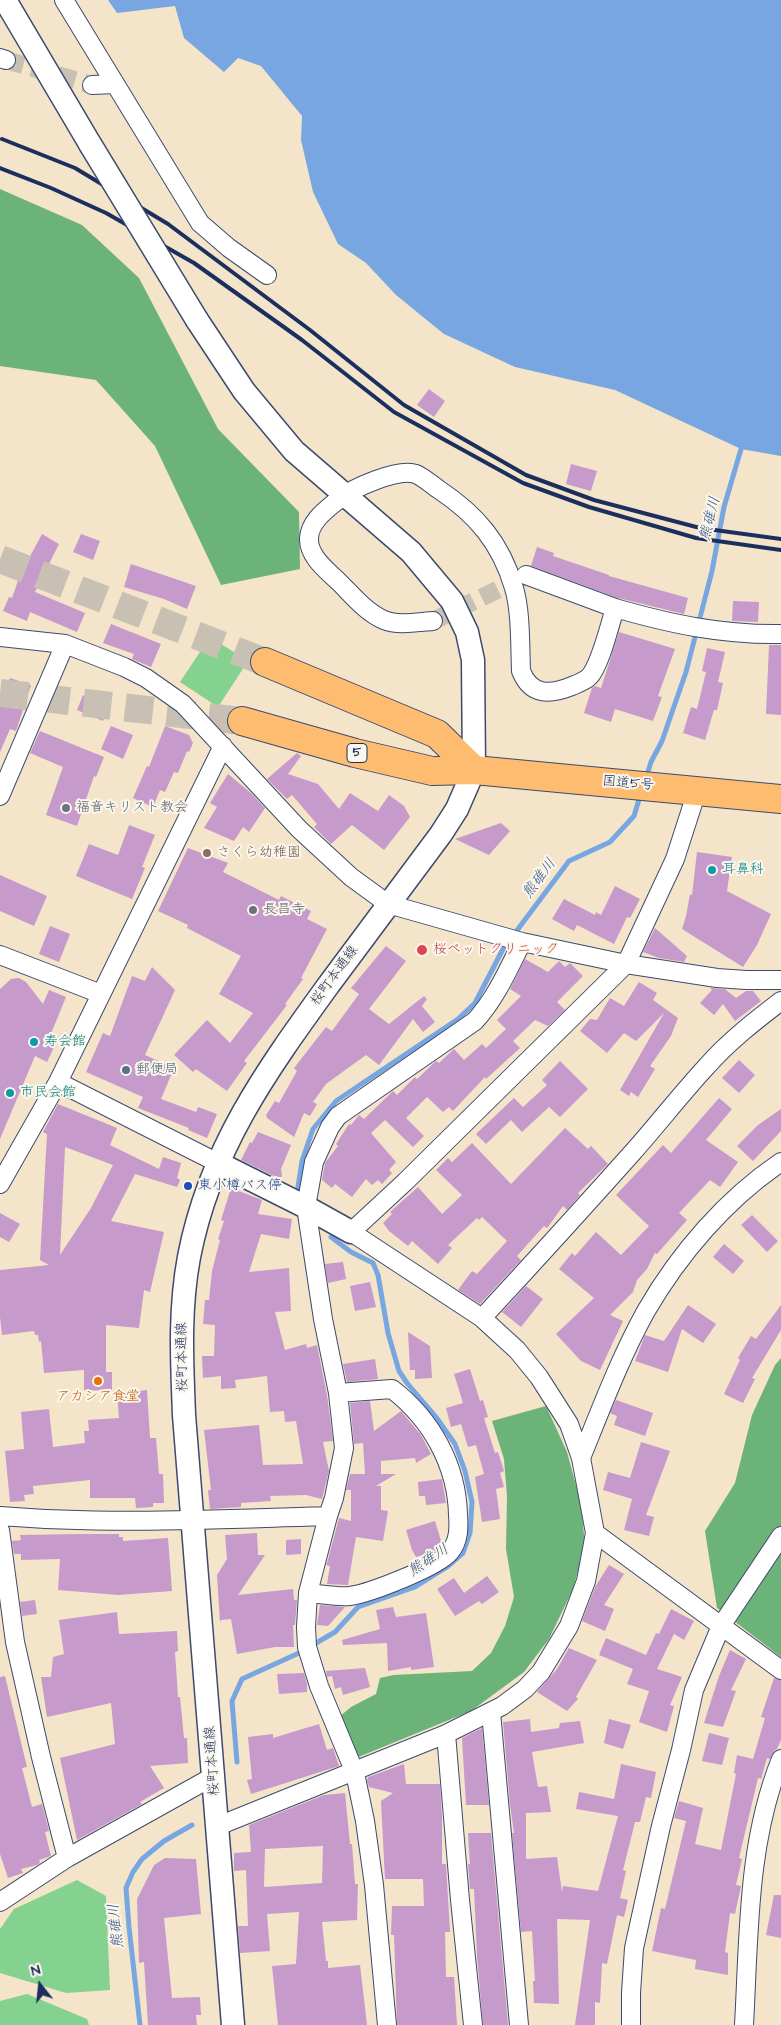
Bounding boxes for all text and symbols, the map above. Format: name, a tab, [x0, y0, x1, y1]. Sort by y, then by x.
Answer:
water label: 熊碓川	[697, 495, 725, 543]
road number: 5	[347, 744, 367, 762]
street label: 国道5号	[601, 773, 655, 795]
place label: 福音キリスト教会	[76, 800, 188, 816]
marker: 福音キリスト教会	[60, 802, 72, 814]
place label: さくら幼稚園	[217, 845, 301, 861]
marker: さくら幼稚園	[201, 847, 213, 859]
water label: 熊碓川	[519, 856, 561, 902]
place label: 耳鼻科	[722, 862, 764, 878]
marker: 耳鼻科	[706, 864, 718, 876]
place label: 長昌寺	[263, 902, 305, 918]
marker: 長昌寺	[247, 904, 259, 916]
place label: 桜ペットクリニック	[433, 942, 559, 958]
street label: 桜町本通線	[308, 943, 362, 1009]
marker: 桜ペットクリニック	[415, 943, 429, 957]
place label: 寿会館	[44, 1034, 86, 1050]
marker: 寿会館	[28, 1036, 40, 1048]
place label: 郵便局	[136, 1062, 178, 1078]
marker: 郵便局	[120, 1064, 132, 1076]
place label: 市民会館	[20, 1085, 76, 1101]
marker: 市民会館	[4, 1087, 16, 1099]
place label: 東小樽バス停	[198, 1178, 282, 1194]
marker: 東小樽バス停	[182, 1180, 194, 1192]
street label: 桜町本通線	[174, 1322, 192, 1392]
marker: アカシア食堂	[92, 1375, 104, 1387]
place label: アカシア食堂	[56, 1389, 140, 1405]
water label: 熊碓川	[405, 1541, 453, 1581]
street label: 桜町本通線	[202, 1725, 224, 1797]
water label: 熊碓川	[106, 1903, 128, 1949]
north arrow	[15, 1960, 65, 2010]
text: N	[29, 1960, 43, 1981]

